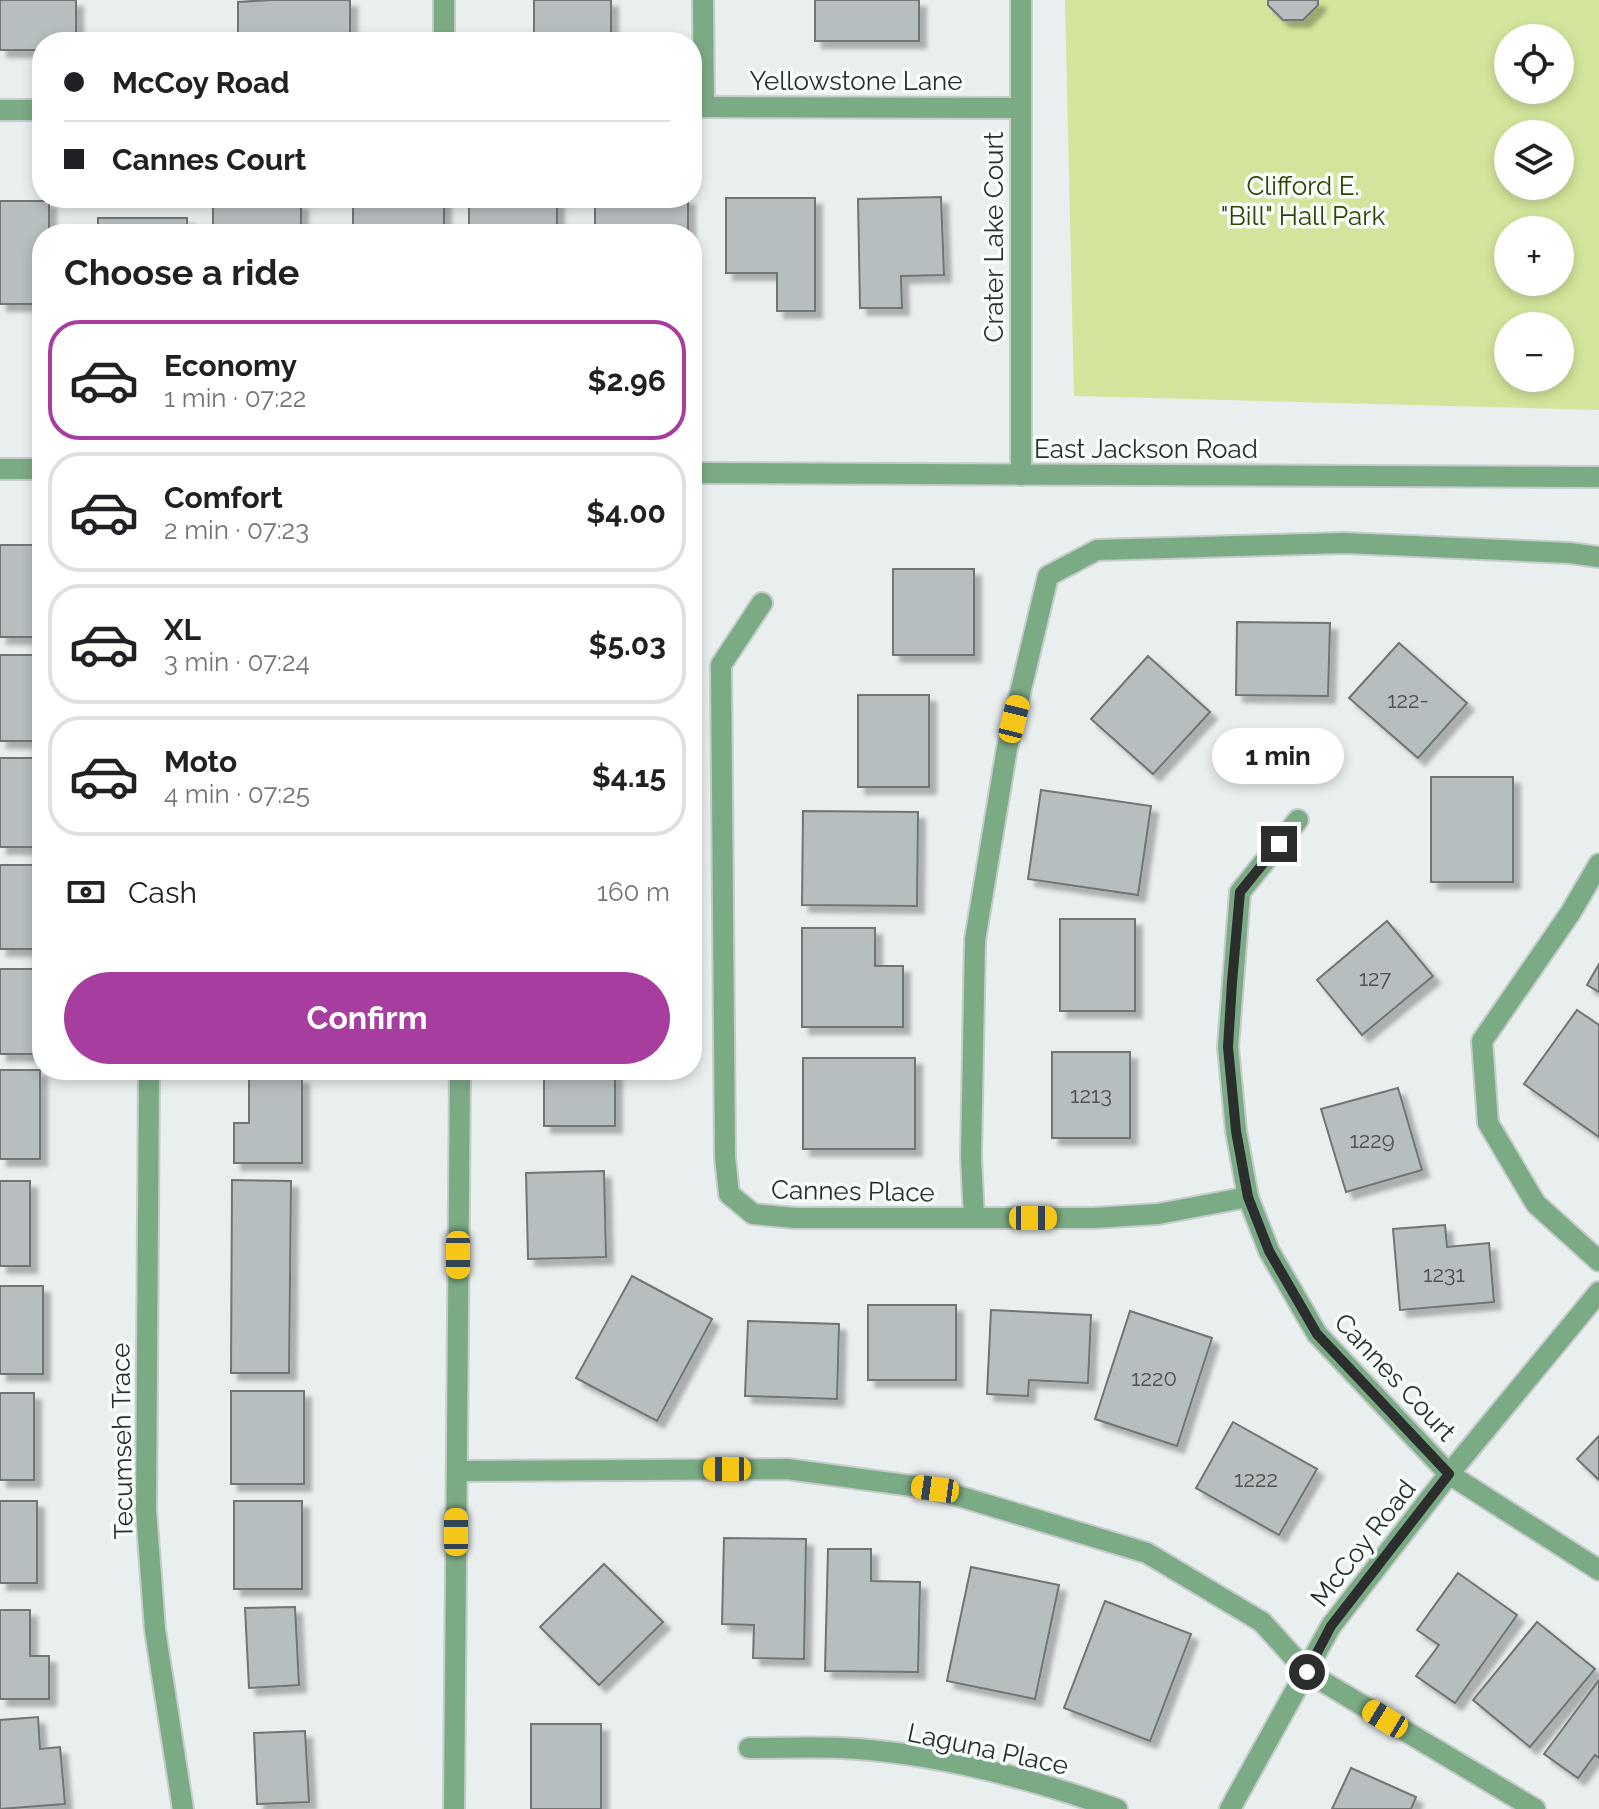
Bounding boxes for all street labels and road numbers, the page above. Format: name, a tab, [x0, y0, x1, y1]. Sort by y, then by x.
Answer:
street label: Yellowstone Lane	[749, 66, 963, 96]
street label: Crater Lake Court	[979, 131, 1009, 342]
street label: East Jackson Road	[1034, 434, 1258, 464]
street label: Cannes Place	[771, 1175, 935, 1207]
street label: Cannes Court	[1328, 1307, 1462, 1447]
street label: Tecumseh Trace	[105, 1342, 139, 1540]
street label: McCoy Road	[1304, 1474, 1422, 1612]
street label: Laguna Place	[905, 1717, 1071, 1781]

